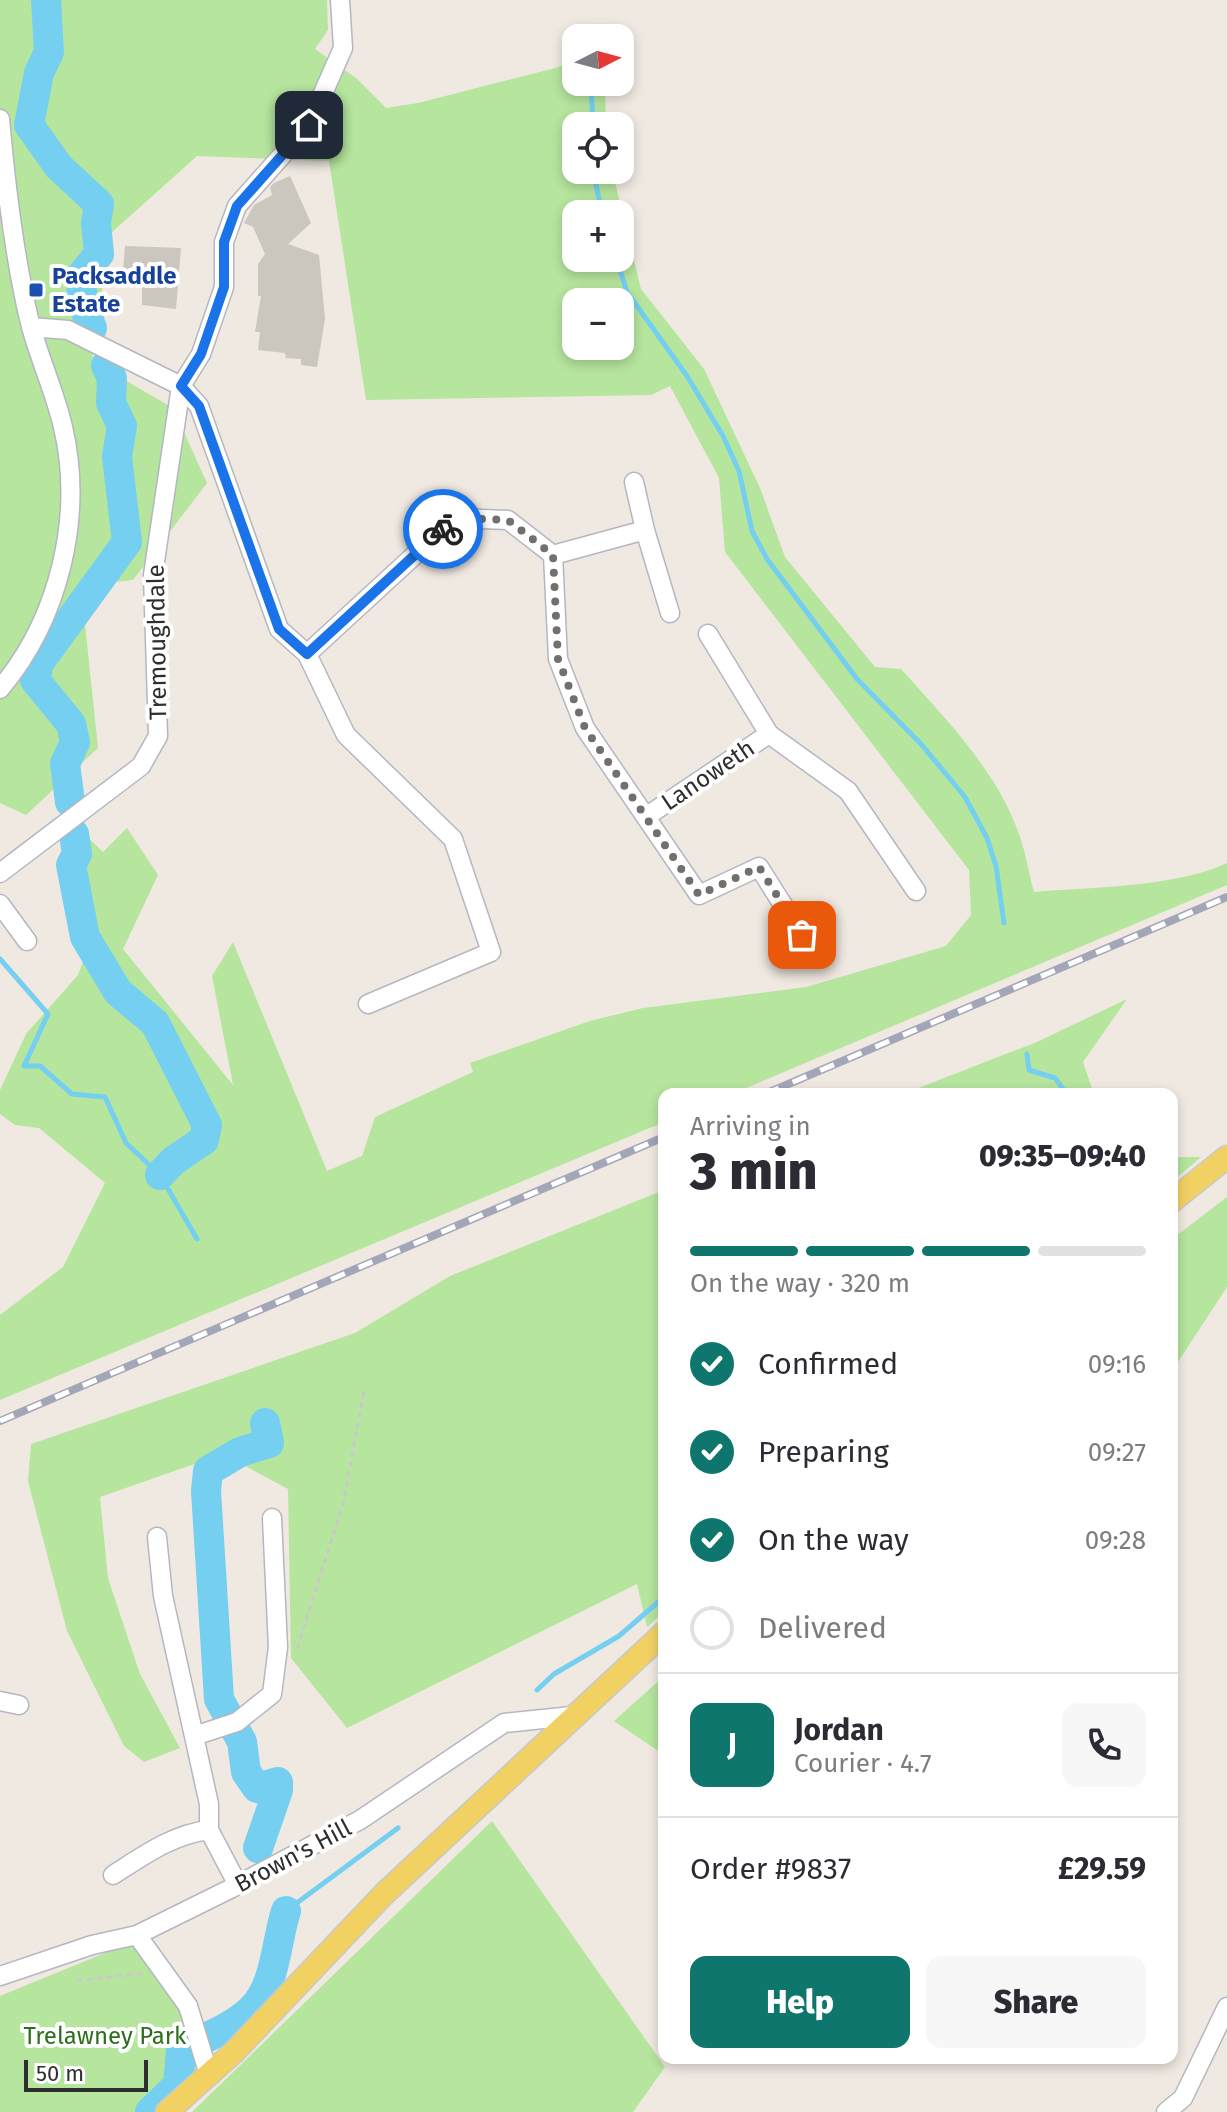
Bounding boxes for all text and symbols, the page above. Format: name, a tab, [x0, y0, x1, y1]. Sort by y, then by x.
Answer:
north arrow	[562, 24, 634, 96]
map controls	[562, 24, 634, 360]
pin	[275, 91, 343, 159]
icon: home	[287, 103, 331, 147]
button: locate	[562, 112, 634, 184]
button: +	[562, 200, 634, 272]
place label: Packsaddle Estate	[52, 262, 177, 318]
marker: Packsaddle Estate	[27, 281, 45, 299]
button: −	[562, 288, 634, 360]
courier	[403, 489, 483, 569]
icon: bike	[421, 507, 465, 551]
street label: Tremoughdale	[142, 564, 172, 720]
street label: Lanoweth	[656, 734, 760, 816]
pin	[768, 901, 836, 969]
icon: bag	[780, 913, 824, 957]
text: Arriving in	[690, 1111, 811, 1142]
text: 09:35–09:40	[979, 1138, 1146, 1174]
text: 3 min	[690, 1140, 818, 1203]
text: On the way · 320 m	[690, 1268, 910, 1299]
icon: check	[690, 1342, 734, 1386]
text: Confirmed	[758, 1346, 898, 1382]
text: 09:16	[1088, 1349, 1146, 1380]
icon: check	[690, 1430, 734, 1474]
text: Preparing	[758, 1434, 889, 1470]
text: 09:27	[1088, 1437, 1146, 1468]
icon: check	[690, 1518, 734, 1562]
text: On the way	[758, 1522, 909, 1558]
text: 09:28	[1085, 1525, 1146, 1556]
text: Delivered	[758, 1610, 887, 1646]
button: phone	[1062, 1703, 1146, 1787]
text: Jordan	[794, 1712, 884, 1748]
text: J	[727, 1727, 737, 1763]
text: Courier · 4.7	[794, 1748, 932, 1779]
street label: Brown's Hill	[230, 1814, 356, 1898]
text: Order #9837	[690, 1851, 851, 1887]
text: £29.59	[1058, 1851, 1146, 1887]
button: Help	[690, 1956, 910, 2048]
button: Share	[926, 1956, 1146, 2048]
park label: Trelawney Park	[24, 2022, 187, 2050]
scale bar	[24, 2056, 148, 2092]
text: 50 m	[36, 2060, 84, 2087]

